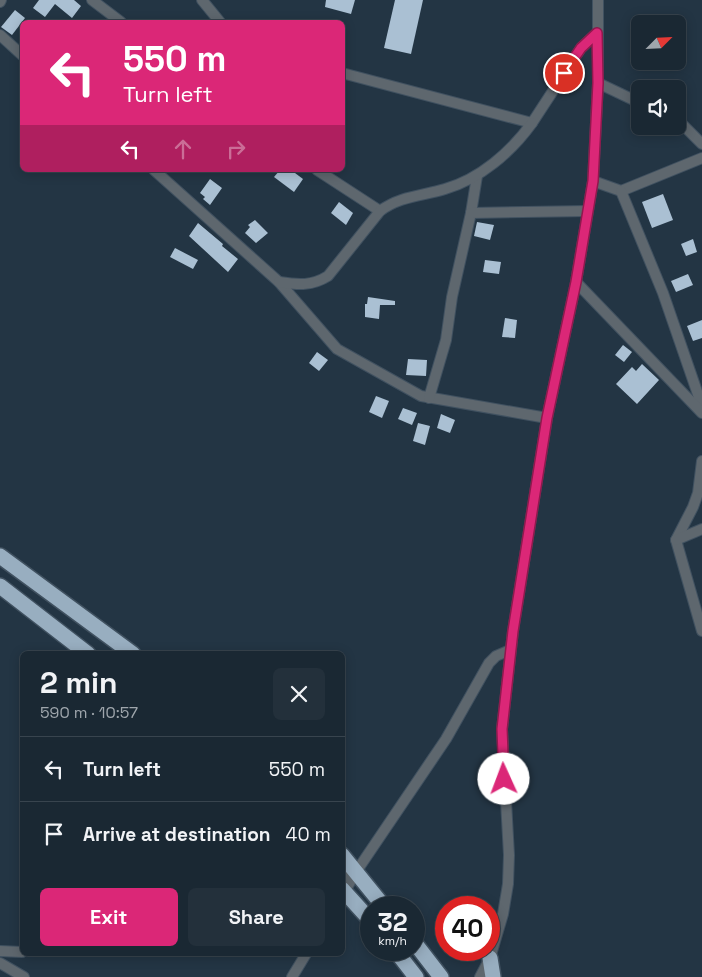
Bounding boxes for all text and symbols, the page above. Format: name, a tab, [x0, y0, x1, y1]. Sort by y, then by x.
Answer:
north arrow	[631, 15, 686, 70]
map controls	[631, 15, 686, 135]
text: 550 m	[123, 37, 226, 81]
icon: left	[40, 40, 105, 105]
pin	[543, 52, 585, 94]
icon: arrive	[550, 59, 578, 87]
text: Turn left	[123, 80, 213, 108]
button: sound	[631, 80, 686, 135]
icon: left	[116, 135, 144, 163]
icon: ahead	[169, 135, 197, 163]
icon: right	[222, 135, 250, 163]
text: 2 min	[40, 663, 118, 702]
button: close	[273, 668, 325, 720]
text: 590 m · 10:57	[40, 702, 138, 723]
position arrow	[477, 752, 529, 804]
icon: left	[40, 755, 68, 783]
text: Turn left	[83, 757, 161, 782]
text: 550 m	[269, 757, 325, 782]
icon: arrive	[40, 820, 68, 848]
text: Arrive at destination	[83, 822, 271, 847]
text: 40 m	[286, 822, 331, 847]
button: Exit	[40, 888, 178, 946]
button: Share	[188, 888, 325, 946]
speed limit sign: 40	[435, 896, 500, 961]
text: 32	[377, 906, 408, 938]
text: km/h	[378, 933, 407, 949]

